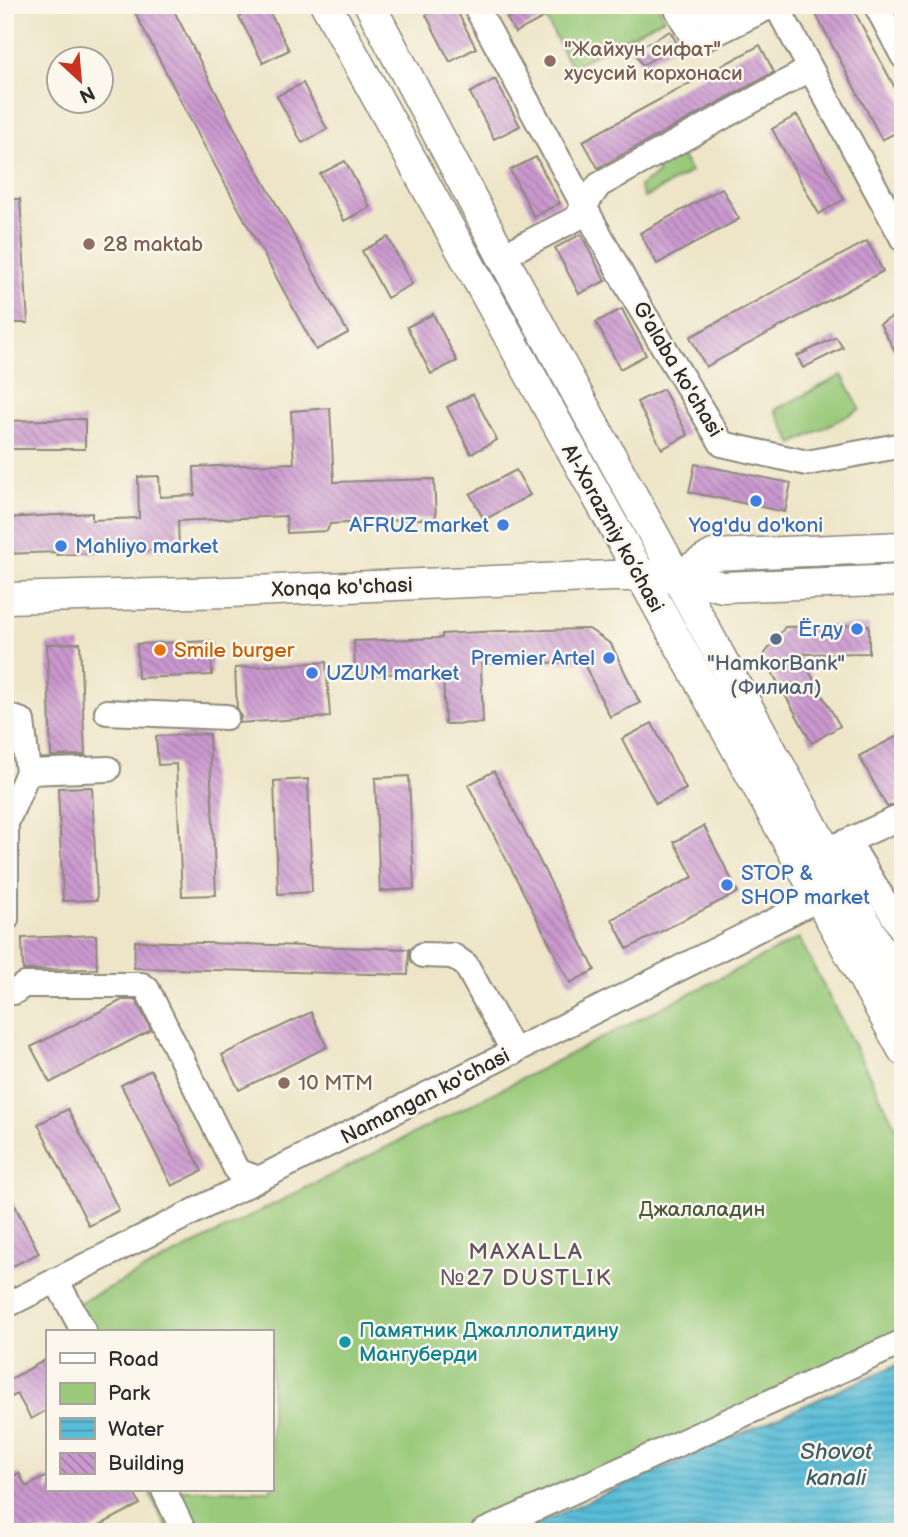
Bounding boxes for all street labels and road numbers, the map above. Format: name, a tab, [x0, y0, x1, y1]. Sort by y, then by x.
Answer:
street label: G'alaba ko'chasi	[627, 297, 728, 442]
street label: Al-Xorazmiy ko’chasi	[556, 440, 669, 617]
street label: Xonqa ko'chasi	[270, 573, 413, 602]
street label: Namangan ko'chasi	[337, 1043, 514, 1150]

